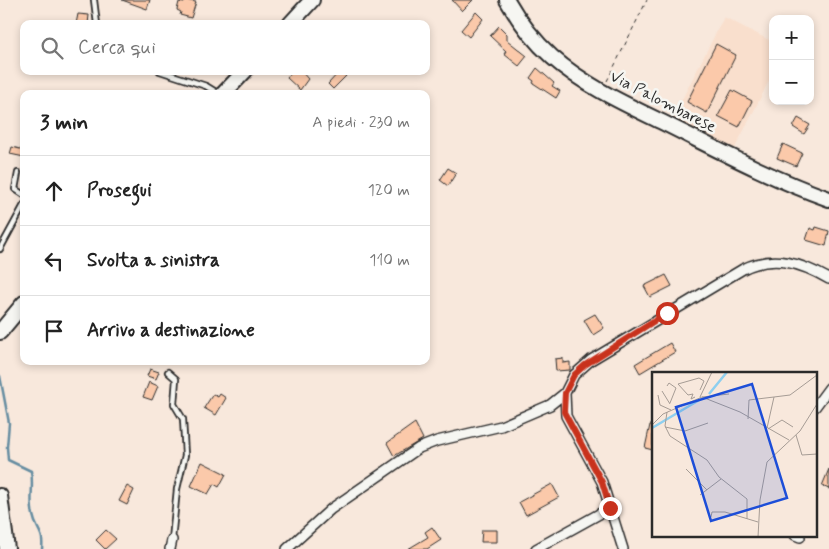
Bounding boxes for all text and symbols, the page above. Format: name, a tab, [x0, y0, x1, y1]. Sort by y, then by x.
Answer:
map controls	[769, 15, 814, 105]
button: +	[769, 15, 814, 60]
search box	[20, 20, 430, 75]
icon: search	[38, 34, 66, 62]
text: Cerca qui	[78, 35, 156, 60]
button: −	[769, 60, 814, 105]
street label: Via Palombarese	[606, 66, 720, 138]
text: 3 min	[40, 109, 88, 137]
text: A piedi · 230 m	[312, 112, 410, 133]
icon: ahead	[40, 177, 68, 205]
text: Prosegui	[87, 178, 152, 203]
text: 120 m	[368, 180, 410, 201]
icon: left	[40, 247, 68, 275]
text: Svolta a sinistra	[87, 248, 220, 273]
text: 110 m	[369, 250, 410, 271]
route start	[656, 302, 679, 325]
icon: arrive	[40, 317, 68, 345]
text: Arrivo a destinazione	[87, 318, 255, 343]
inset map	[652, 372, 816, 536]
route end	[599, 497, 622, 520]

